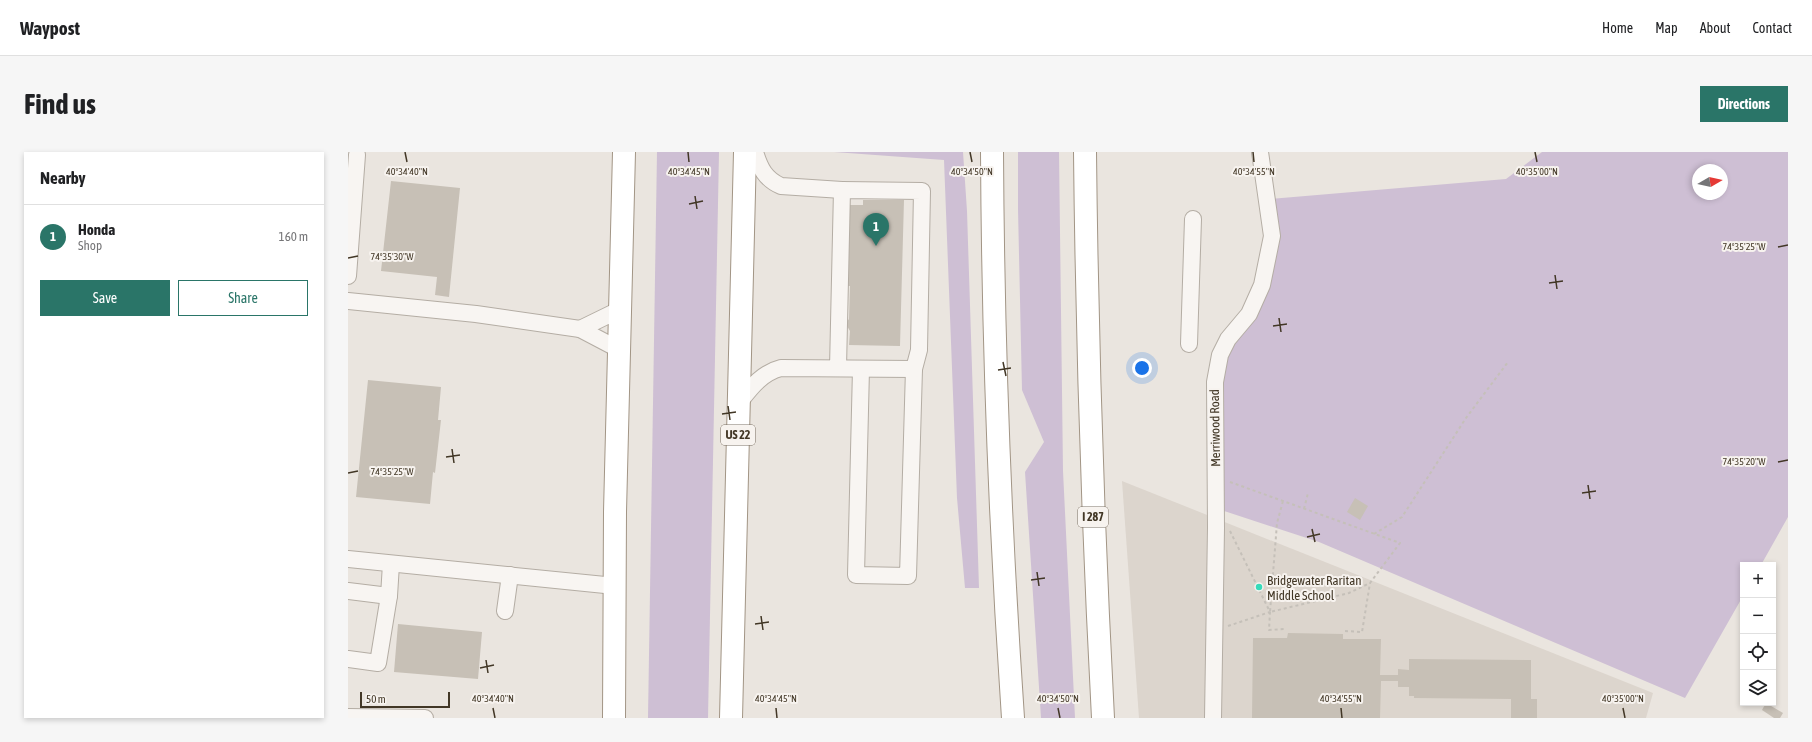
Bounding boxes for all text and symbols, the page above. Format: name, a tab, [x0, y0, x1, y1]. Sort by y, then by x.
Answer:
text: Waypost	[20, 17, 80, 39]
text: Home	[1602, 20, 1633, 36]
text: Map	[1655, 20, 1678, 36]
text: About	[1700, 20, 1731, 36]
text: Contact	[1753, 20, 1792, 36]
button: Directions	[1700, 86, 1788, 122]
text: Find us	[24, 88, 96, 120]
north arrow	[1692, 164, 1728, 200]
text: 40°34'40"N	[386, 166, 428, 177]
text: 40°34'45"N	[668, 166, 710, 177]
text: 40°34'50"N	[951, 166, 993, 177]
text: 40°34'55"N	[1233, 166, 1275, 177]
text: 40°35'00"N	[1516, 166, 1558, 177]
text: Nearby	[40, 168, 86, 188]
pin: 1	[863, 213, 889, 246]
text: Honda	[78, 221, 115, 238]
text: 1	[50, 229, 56, 244]
text: 160 m	[279, 229, 308, 244]
text: Shop	[78, 238, 102, 253]
text: 74°35'25"W	[1722, 241, 1766, 252]
text: 74°35'30"W	[370, 251, 414, 262]
button: Save	[40, 280, 170, 316]
button: Share	[178, 280, 308, 316]
your location	[1132, 358, 1152, 378]
street label: Merriwood Road	[1207, 389, 1223, 467]
road number: US 22	[721, 425, 755, 445]
text: 74°35'20"W	[1722, 456, 1766, 467]
text: 74°35'25"W	[370, 466, 414, 477]
road number: I 287	[1078, 507, 1108, 527]
map controls	[1740, 562, 1776, 706]
button: +	[1740, 562, 1776, 598]
place label: Bridgewater Raritan Middle School	[1267, 573, 1362, 603]
marker: Bridgewater Raritan Middle School	[1254, 582, 1264, 592]
button: −	[1740, 598, 1776, 634]
button: locate	[1740, 634, 1776, 670]
button: layers	[1740, 670, 1776, 706]
scale bar	[360, 690, 450, 709]
text: 50 m	[366, 693, 386, 705]
text: 40°34'40"N	[472, 693, 514, 704]
text: 40°34'45"N	[755, 693, 797, 704]
text: 40°34'50"N	[1037, 693, 1079, 704]
text: 40°34'55"N	[1320, 693, 1362, 704]
text: 40°35'00"N	[1602, 693, 1644, 704]

